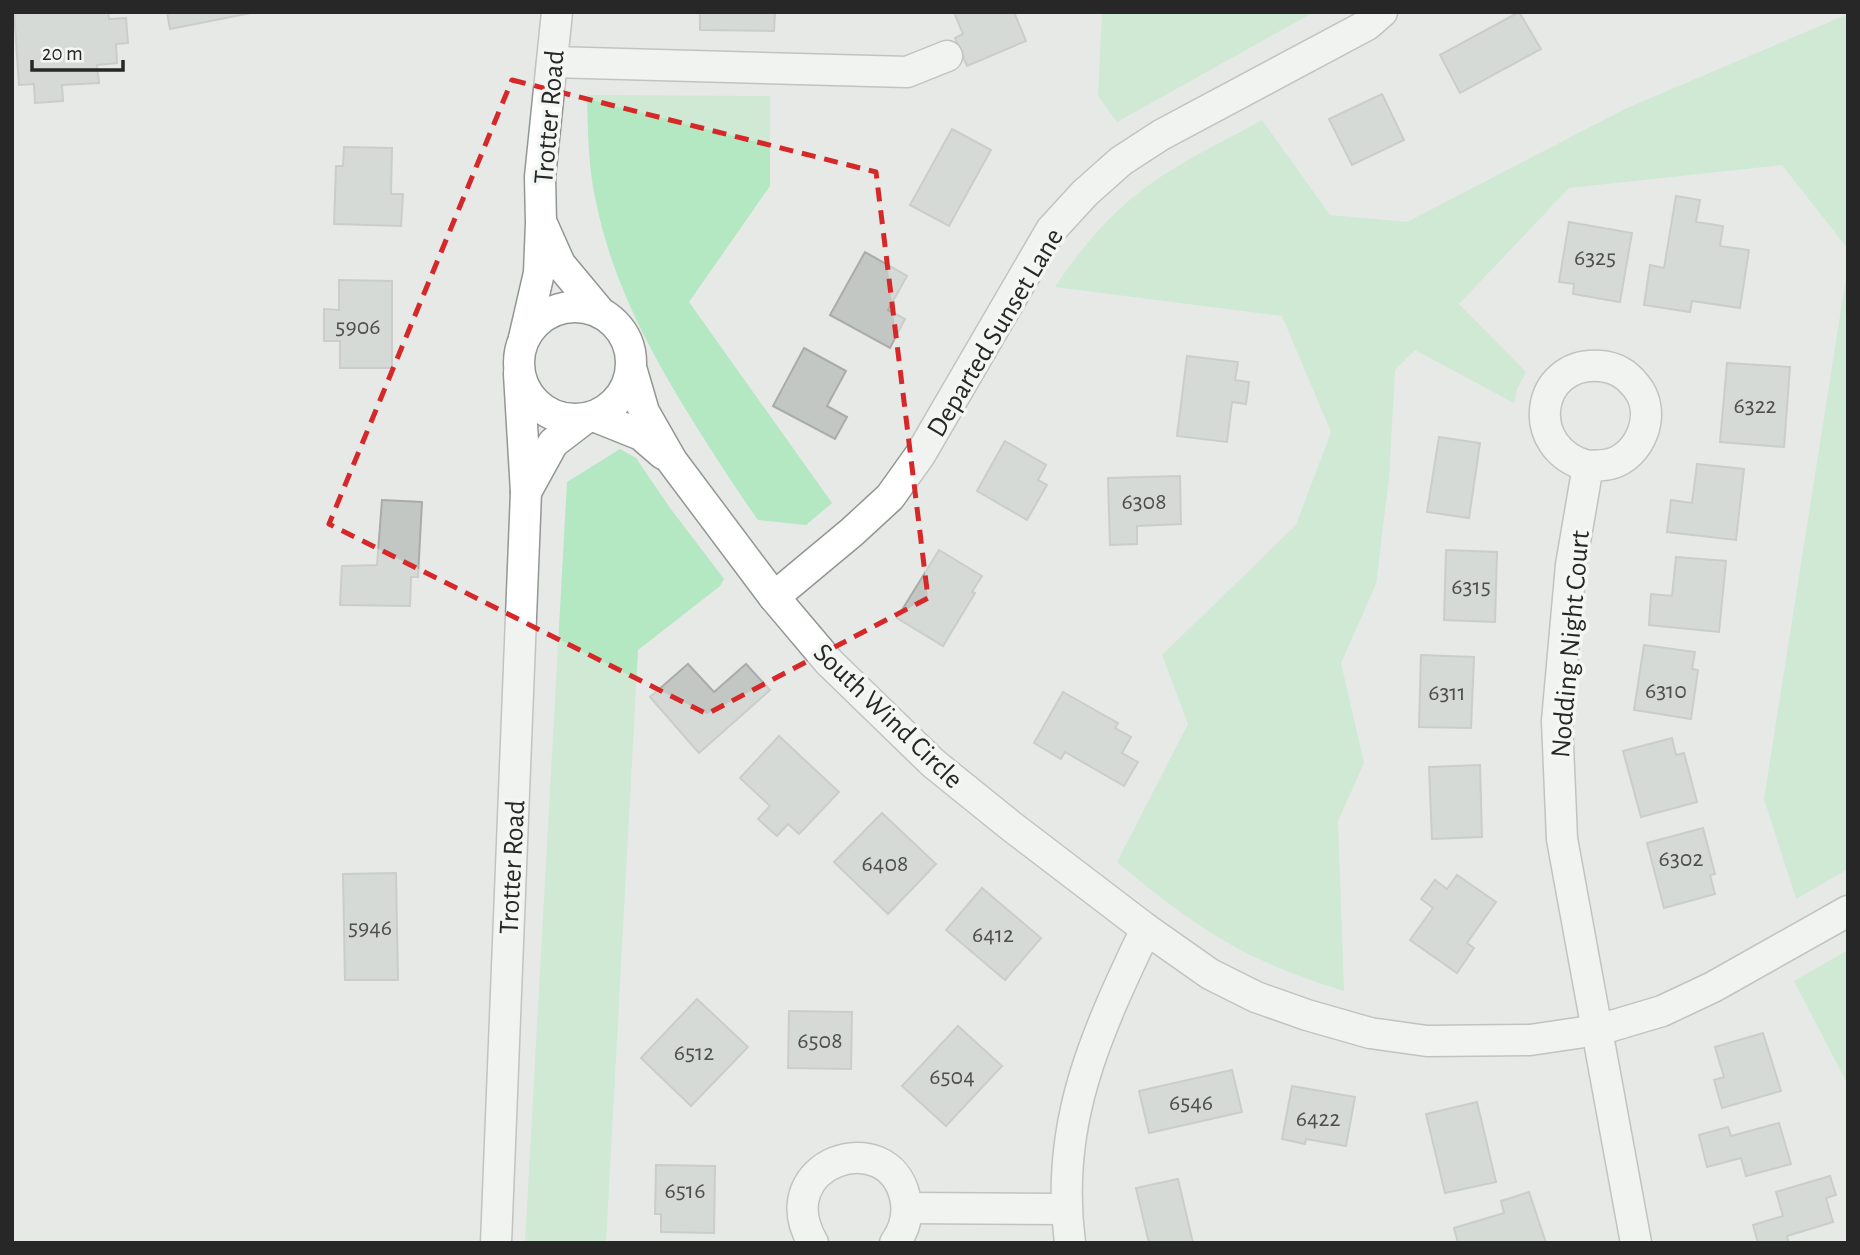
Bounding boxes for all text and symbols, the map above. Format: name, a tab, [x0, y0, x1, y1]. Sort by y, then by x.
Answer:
scale bar	[32, 28, 122, 72]
text: 20 m	[42, 43, 83, 64]
street label: Trotter Road	[530, 49, 570, 185]
street label: Departed Sunset Lane	[923, 224, 1069, 442]
house number: 6325	[1574, 246, 1616, 270]
house number: 5906	[335, 315, 381, 339]
house number: 6322	[1733, 394, 1777, 418]
house number: 6308	[1121, 490, 1167, 514]
street label: Nodding Night Court	[1547, 529, 1595, 759]
house number: 6315	[1451, 575, 1491, 599]
street label: South Wind Circle	[808, 639, 968, 794]
house number: 6310	[1645, 679, 1687, 703]
house number: 6311	[1428, 681, 1466, 705]
street label: Trotter Road	[495, 799, 530, 935]
house number: 6302	[1659, 847, 1703, 871]
house number: 6408	[862, 852, 908, 876]
house number: 5946	[348, 916, 392, 940]
house number: 6412	[972, 923, 1014, 947]
house number: 6508	[797, 1029, 843, 1053]
house number: 6512	[674, 1041, 714, 1065]
house number: 6504	[929, 1065, 975, 1089]
house number: 6546	[1169, 1091, 1213, 1115]
house number: 6422	[1296, 1107, 1340, 1131]
house number: 6516	[665, 1179, 705, 1203]

